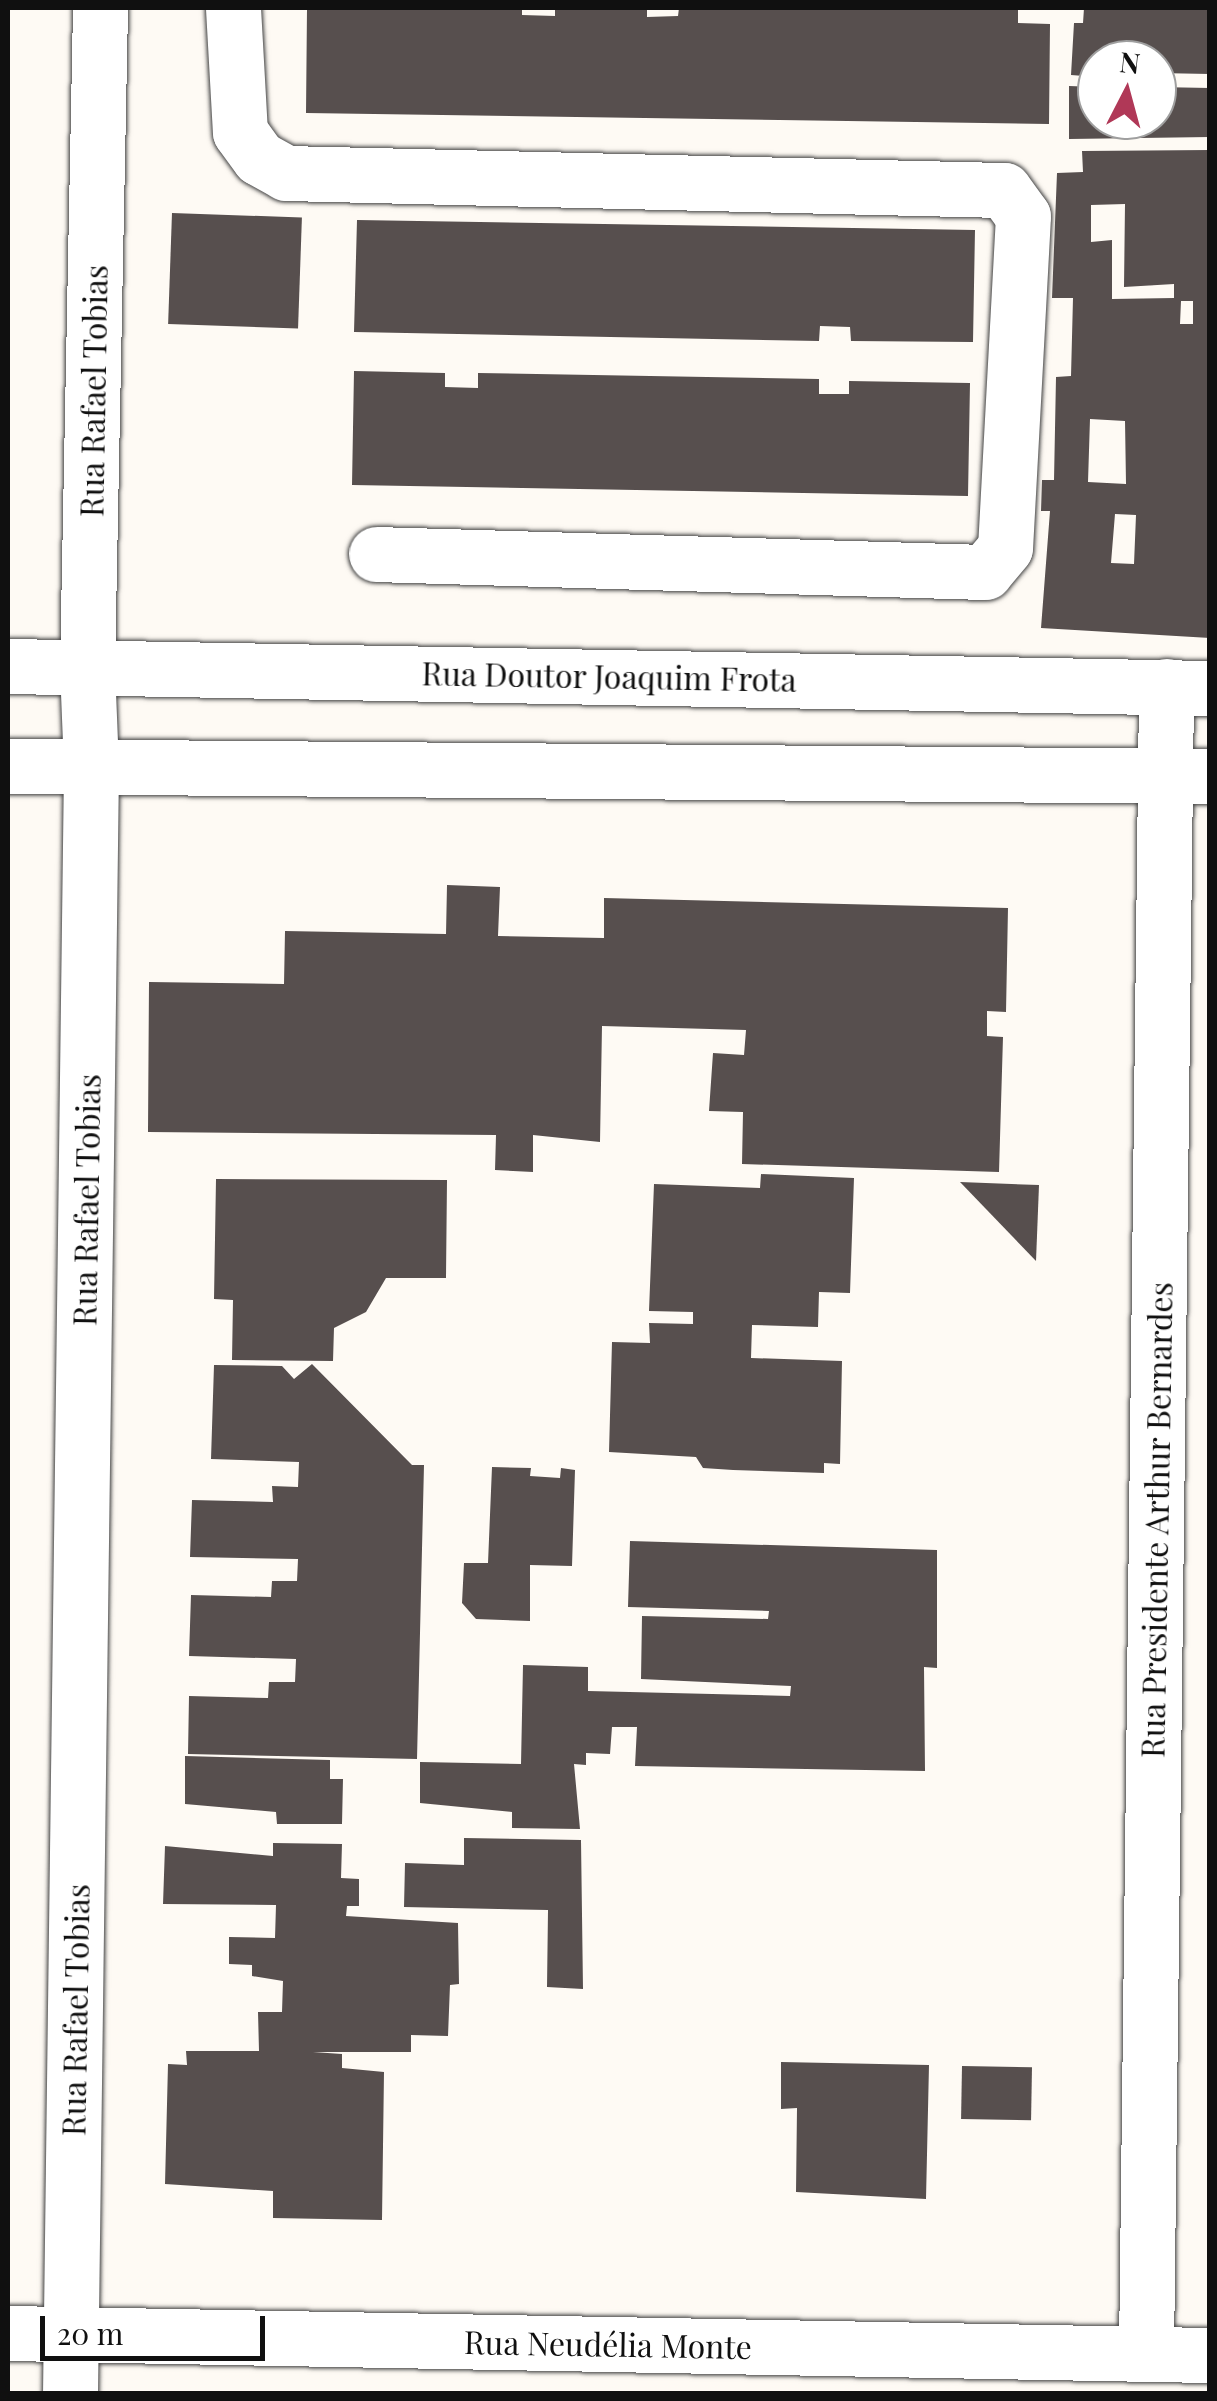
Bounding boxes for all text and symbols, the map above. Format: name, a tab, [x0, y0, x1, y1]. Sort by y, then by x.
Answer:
north arrow	[1077, 40, 1177, 140]
text: N	[1118, 42, 1142, 81]
street label: Rua Rafael Tobias	[72, 264, 114, 518]
street label: Rua Doutor Joaquim Frota	[421, 654, 797, 698]
street label: Rua Rafael Tobias	[65, 1073, 107, 1327]
street label: Rua Presidente Arthur Bernardes	[1133, 1281, 1179, 1759]
street label: Rua Rafael Tobias	[54, 1883, 96, 2137]
scale bar	[45, 2296, 270, 2358]
text: 20 m	[57, 2313, 123, 2353]
street label: Rua Neudélia Monte	[463, 2322, 753, 2366]

